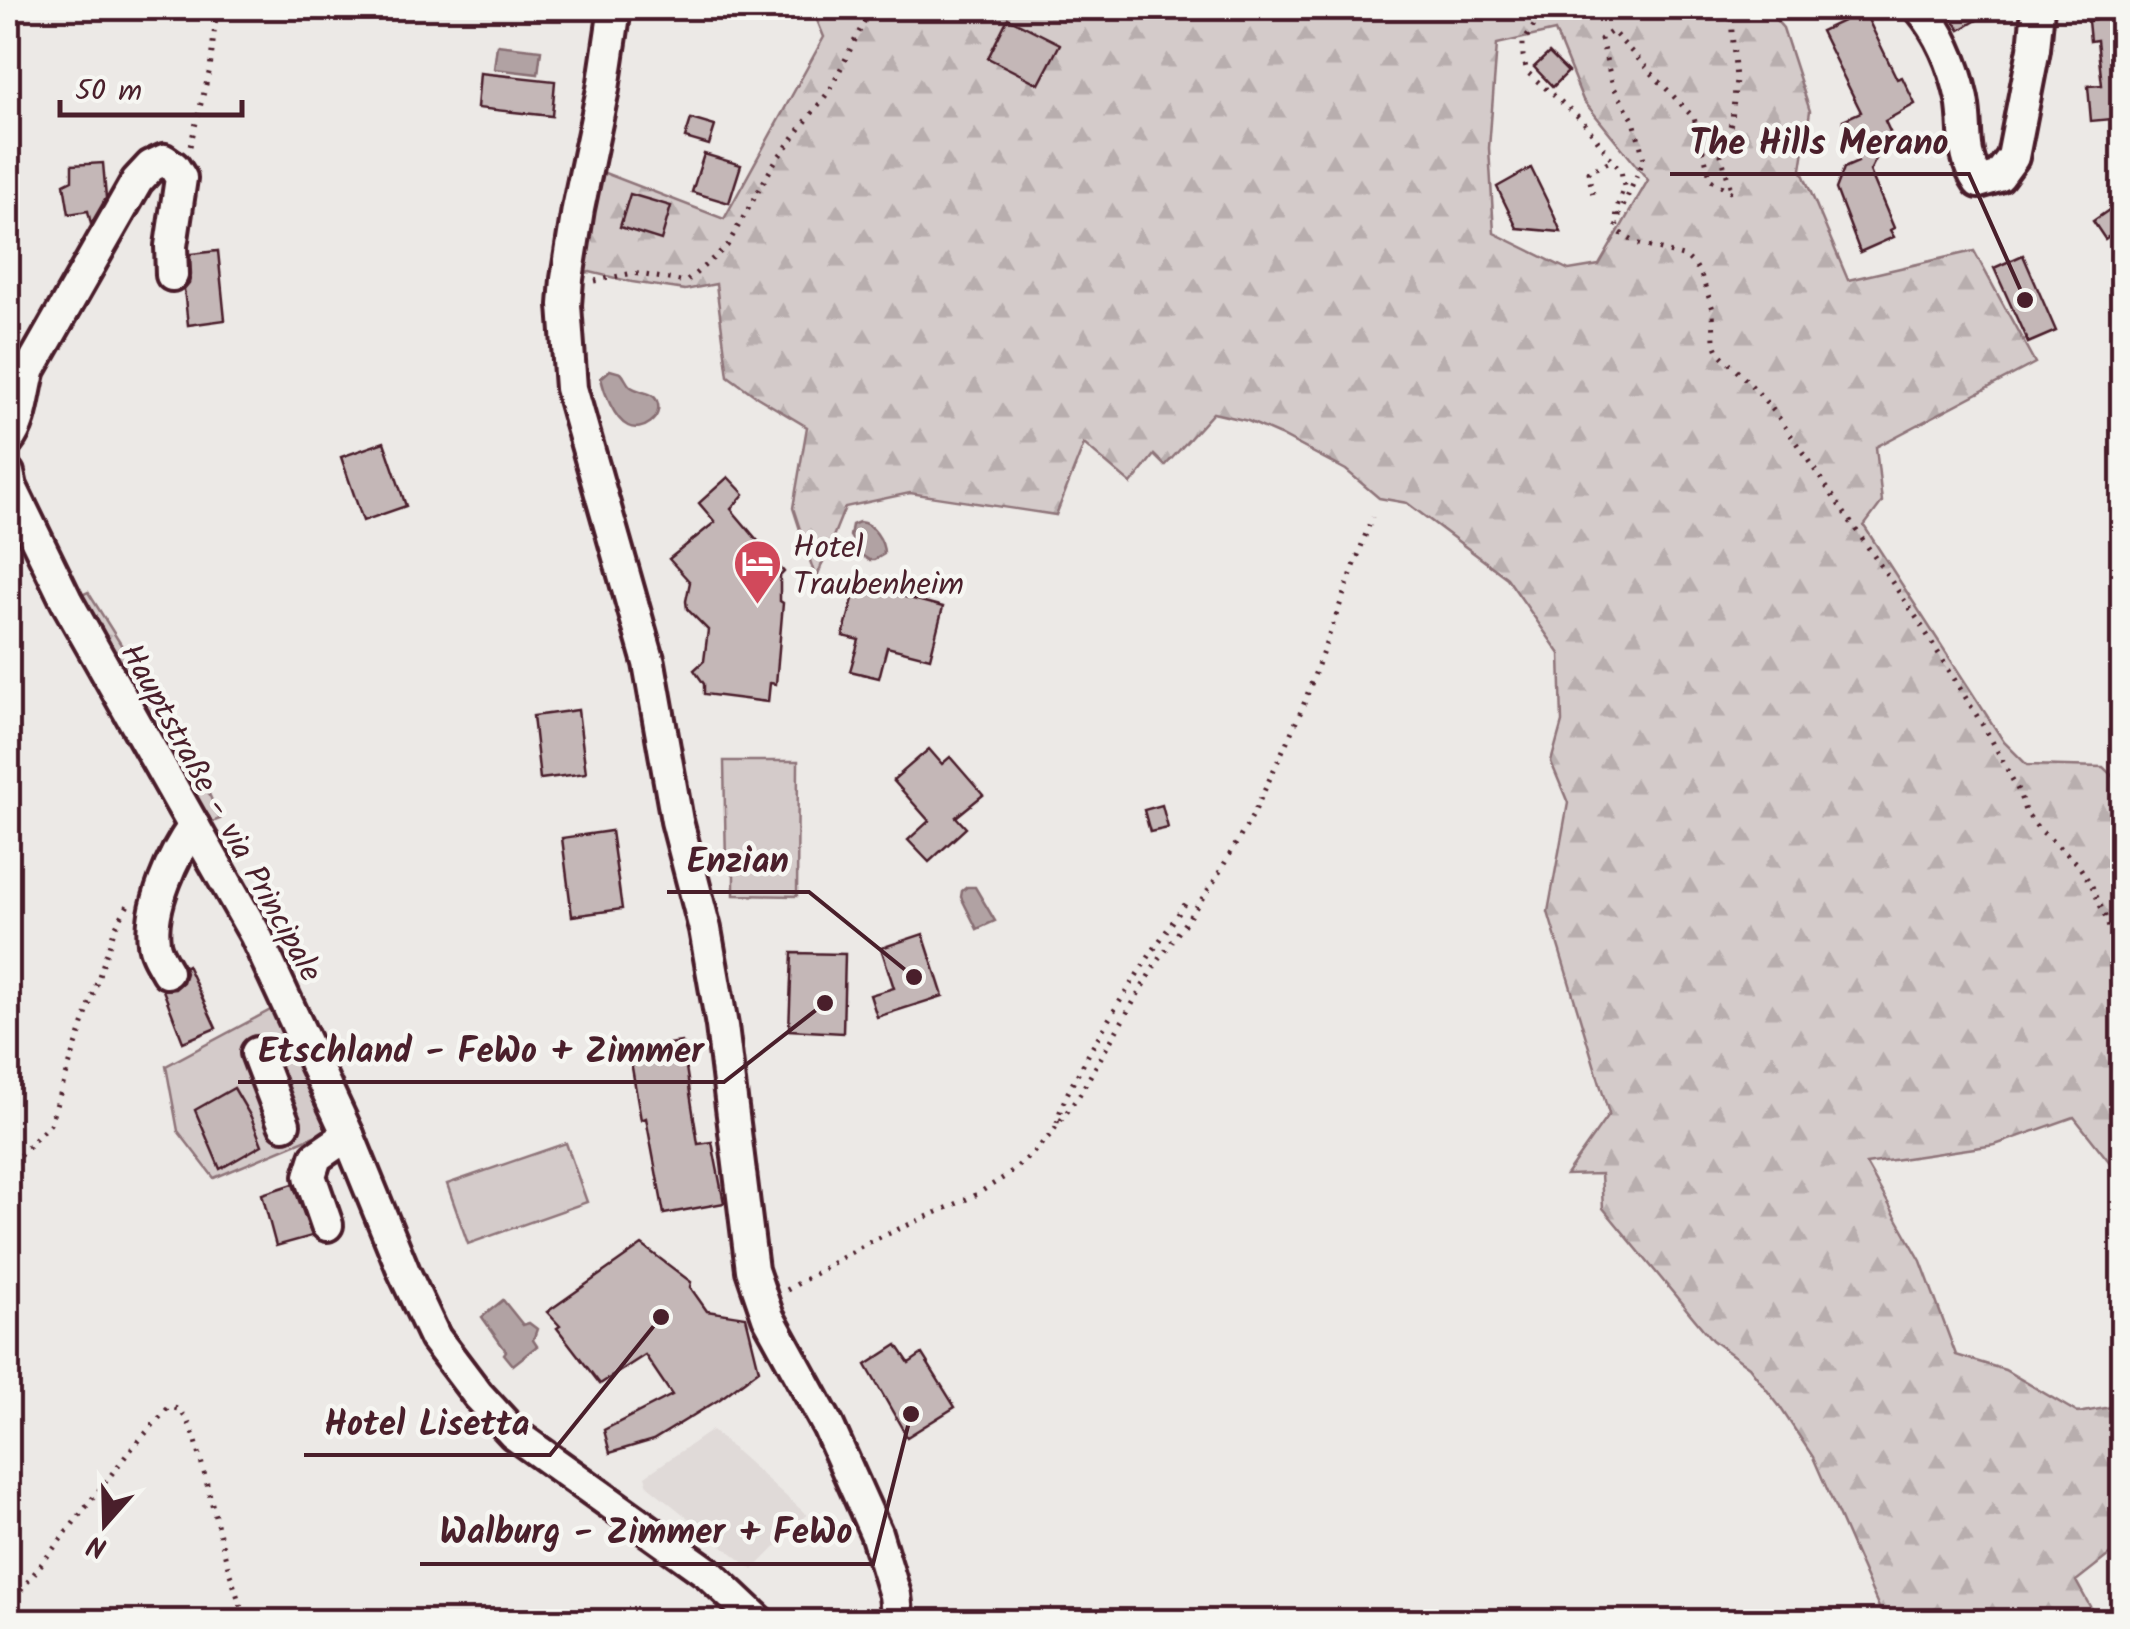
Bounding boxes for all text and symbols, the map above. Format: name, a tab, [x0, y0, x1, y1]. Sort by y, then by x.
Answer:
scale bar	[60, 55, 242, 117]
text: 50 m	[75, 68, 142, 116]
callout: The Hills Merano	[1670, 109, 1969, 174]
text: The Hills Merano	[1689, 117, 1949, 173]
place label: Hotel Traubenheim	[793, 523, 964, 611]
hotel icon: Hotel Traubenheim	[732, 538, 784, 606]
street label: Hauptstraße - via Principale	[105, 634, 334, 992]
callout: Enzian	[667, 827, 809, 892]
text: Enzian	[687, 835, 789, 891]
callout: Etschland - FeWo + Zimmer	[238, 1017, 724, 1082]
text: Etschland - FeWo + Zimmer	[258, 1025, 705, 1081]
callout: Hotel Lisetta	[304, 1390, 550, 1455]
text: Hotel Lisetta	[324, 1398, 530, 1454]
north arrow	[55, 1474, 155, 1574]
callout: Walburg - Zimmer + FeWo	[420, 1499, 873, 1564]
text: Walburg - Zimmer + FeWo	[440, 1506, 852, 1562]
text: N	[81, 1521, 113, 1569]

